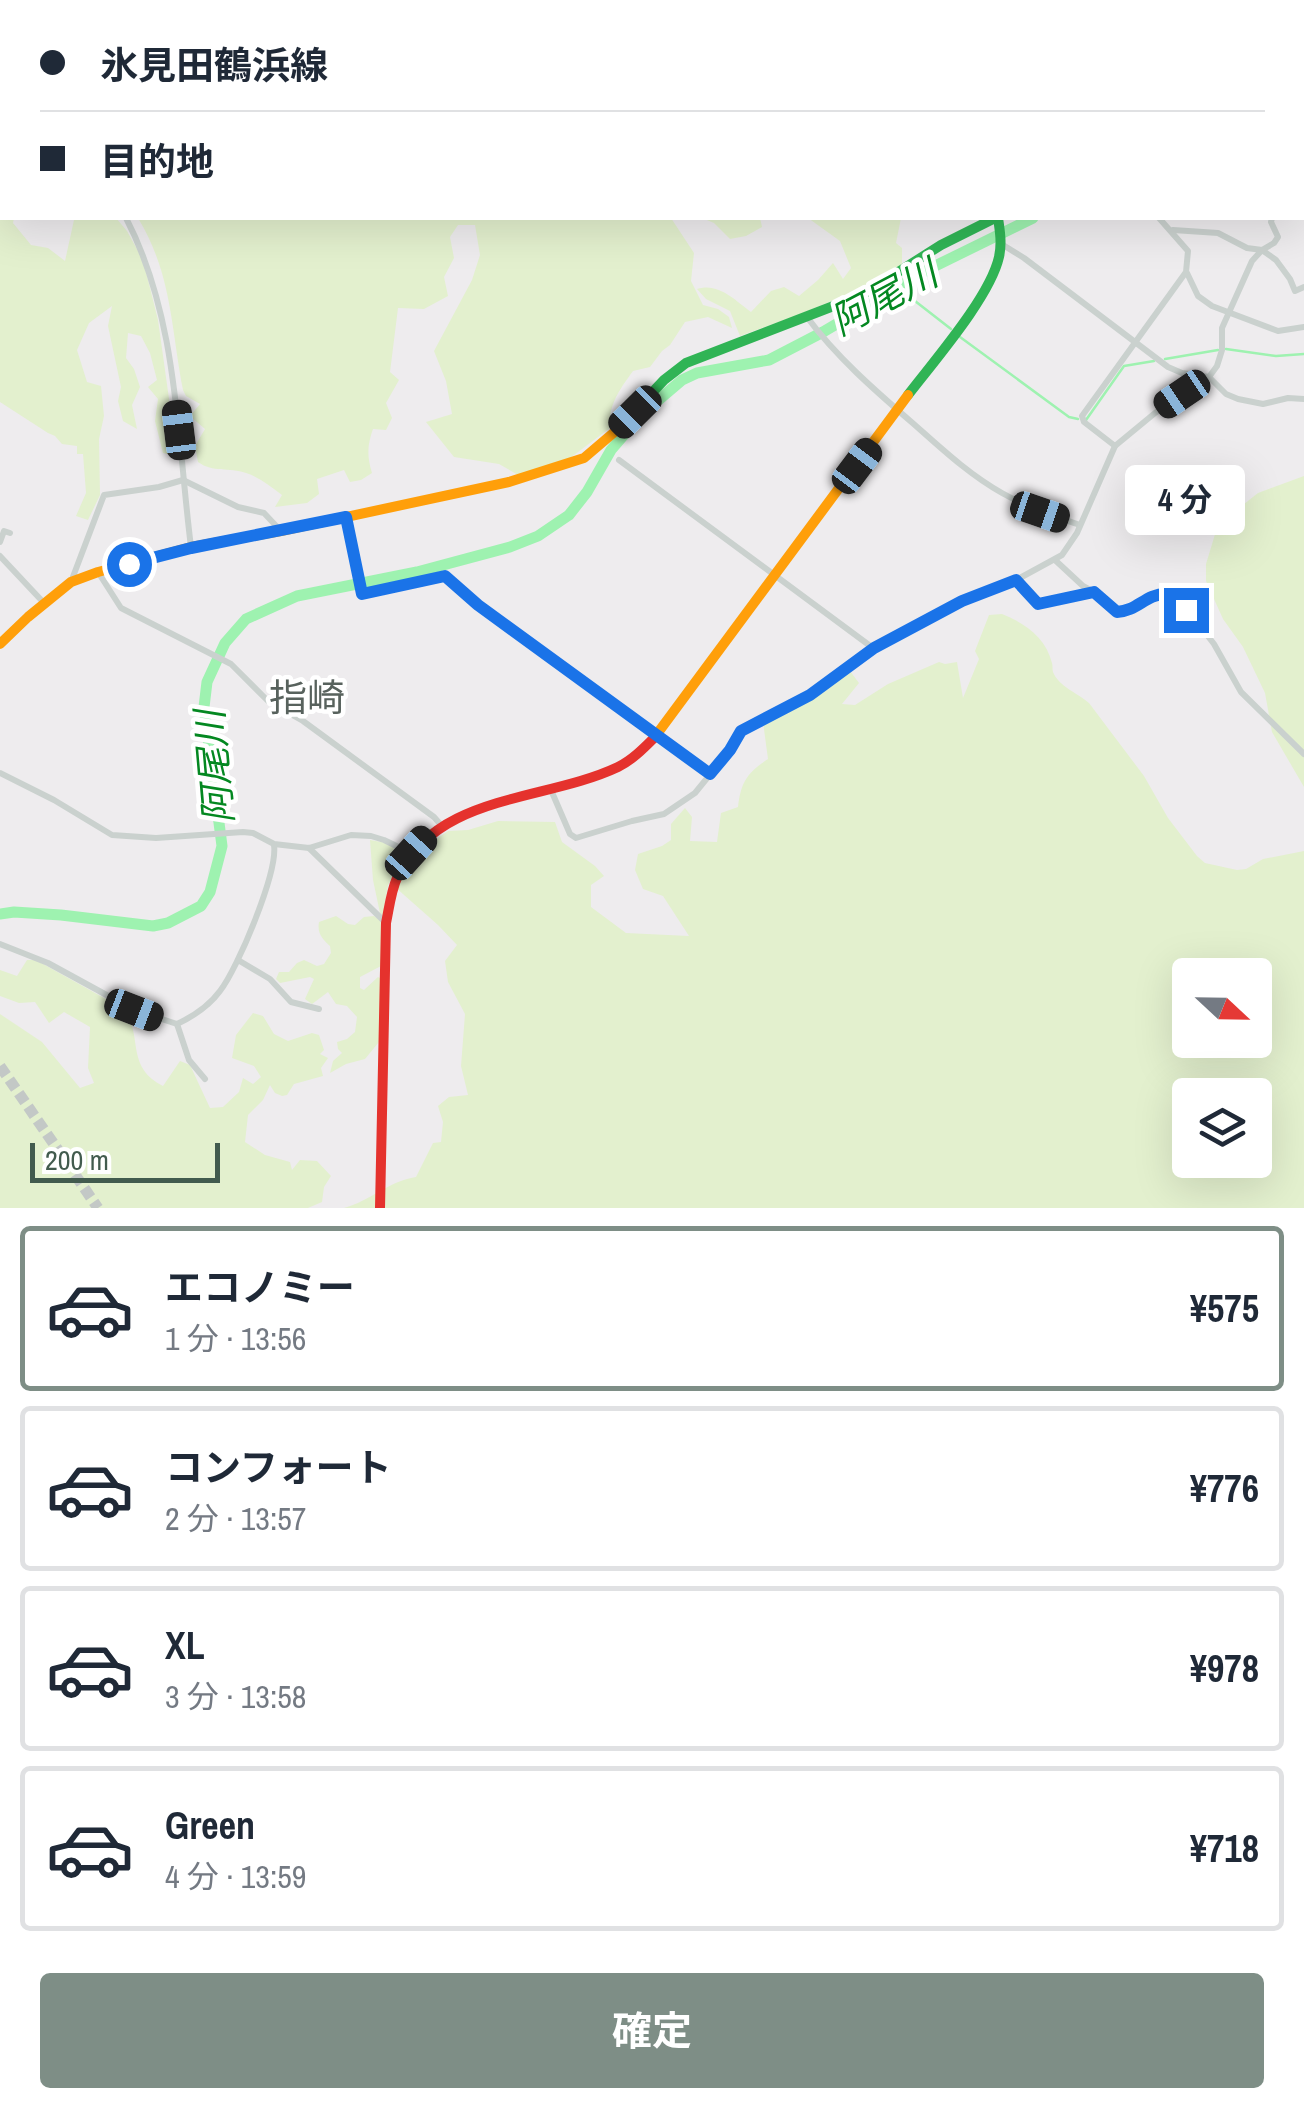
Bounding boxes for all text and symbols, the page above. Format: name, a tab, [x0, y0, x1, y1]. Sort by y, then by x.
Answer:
text: 氷見田鶴浜線	[100, 40, 328, 91]
text: 目的地	[100, 136, 214, 187]
water label: 阿尾川	[822, 246, 950, 346]
car	[1149, 365, 1215, 423]
car	[603, 380, 667, 444]
car	[160, 398, 198, 462]
car	[827, 433, 887, 499]
callout: 4 分	[1126, 465, 1246, 535]
text: 4 分	[1158, 478, 1212, 521]
car	[1007, 488, 1073, 536]
route start	[107, 542, 152, 587]
route end	[1164, 588, 1209, 633]
district label: 指崎	[269, 672, 345, 723]
water label: 阿尾川	[183, 704, 244, 826]
car	[380, 821, 442, 885]
north arrow	[1172, 958, 1272, 1058]
map controls	[1172, 958, 1272, 1178]
car	[101, 985, 167, 1035]
button: layers	[1172, 1078, 1272, 1178]
scale bar	[30, 1138, 220, 1182]
text: 200 m	[45, 1141, 109, 1179]
text: エコノミー	[165, 1262, 355, 1313]
icon: car	[45, 1264, 135, 1354]
text: ¥575	[1190, 1283, 1259, 1334]
text: 1 分 · 13:56	[165, 1317, 306, 1360]
text: コンフォート	[165, 1442, 392, 1493]
icon: car	[45, 1444, 135, 1534]
text: ¥776	[1190, 1463, 1259, 1514]
text: 2 分 · 13:57	[165, 1497, 306, 1540]
text: XL	[165, 1620, 205, 1671]
icon: car	[45, 1624, 135, 1714]
text: ¥978	[1190, 1643, 1259, 1694]
text: 3 分 · 13:58	[165, 1675, 306, 1718]
text: Green	[165, 1800, 255, 1851]
icon: car	[45, 1804, 135, 1894]
text: ¥718	[1190, 1823, 1259, 1874]
text: 4 分 · 13:59	[165, 1855, 306, 1898]
button: 確定	[40, 1973, 1264, 2088]

